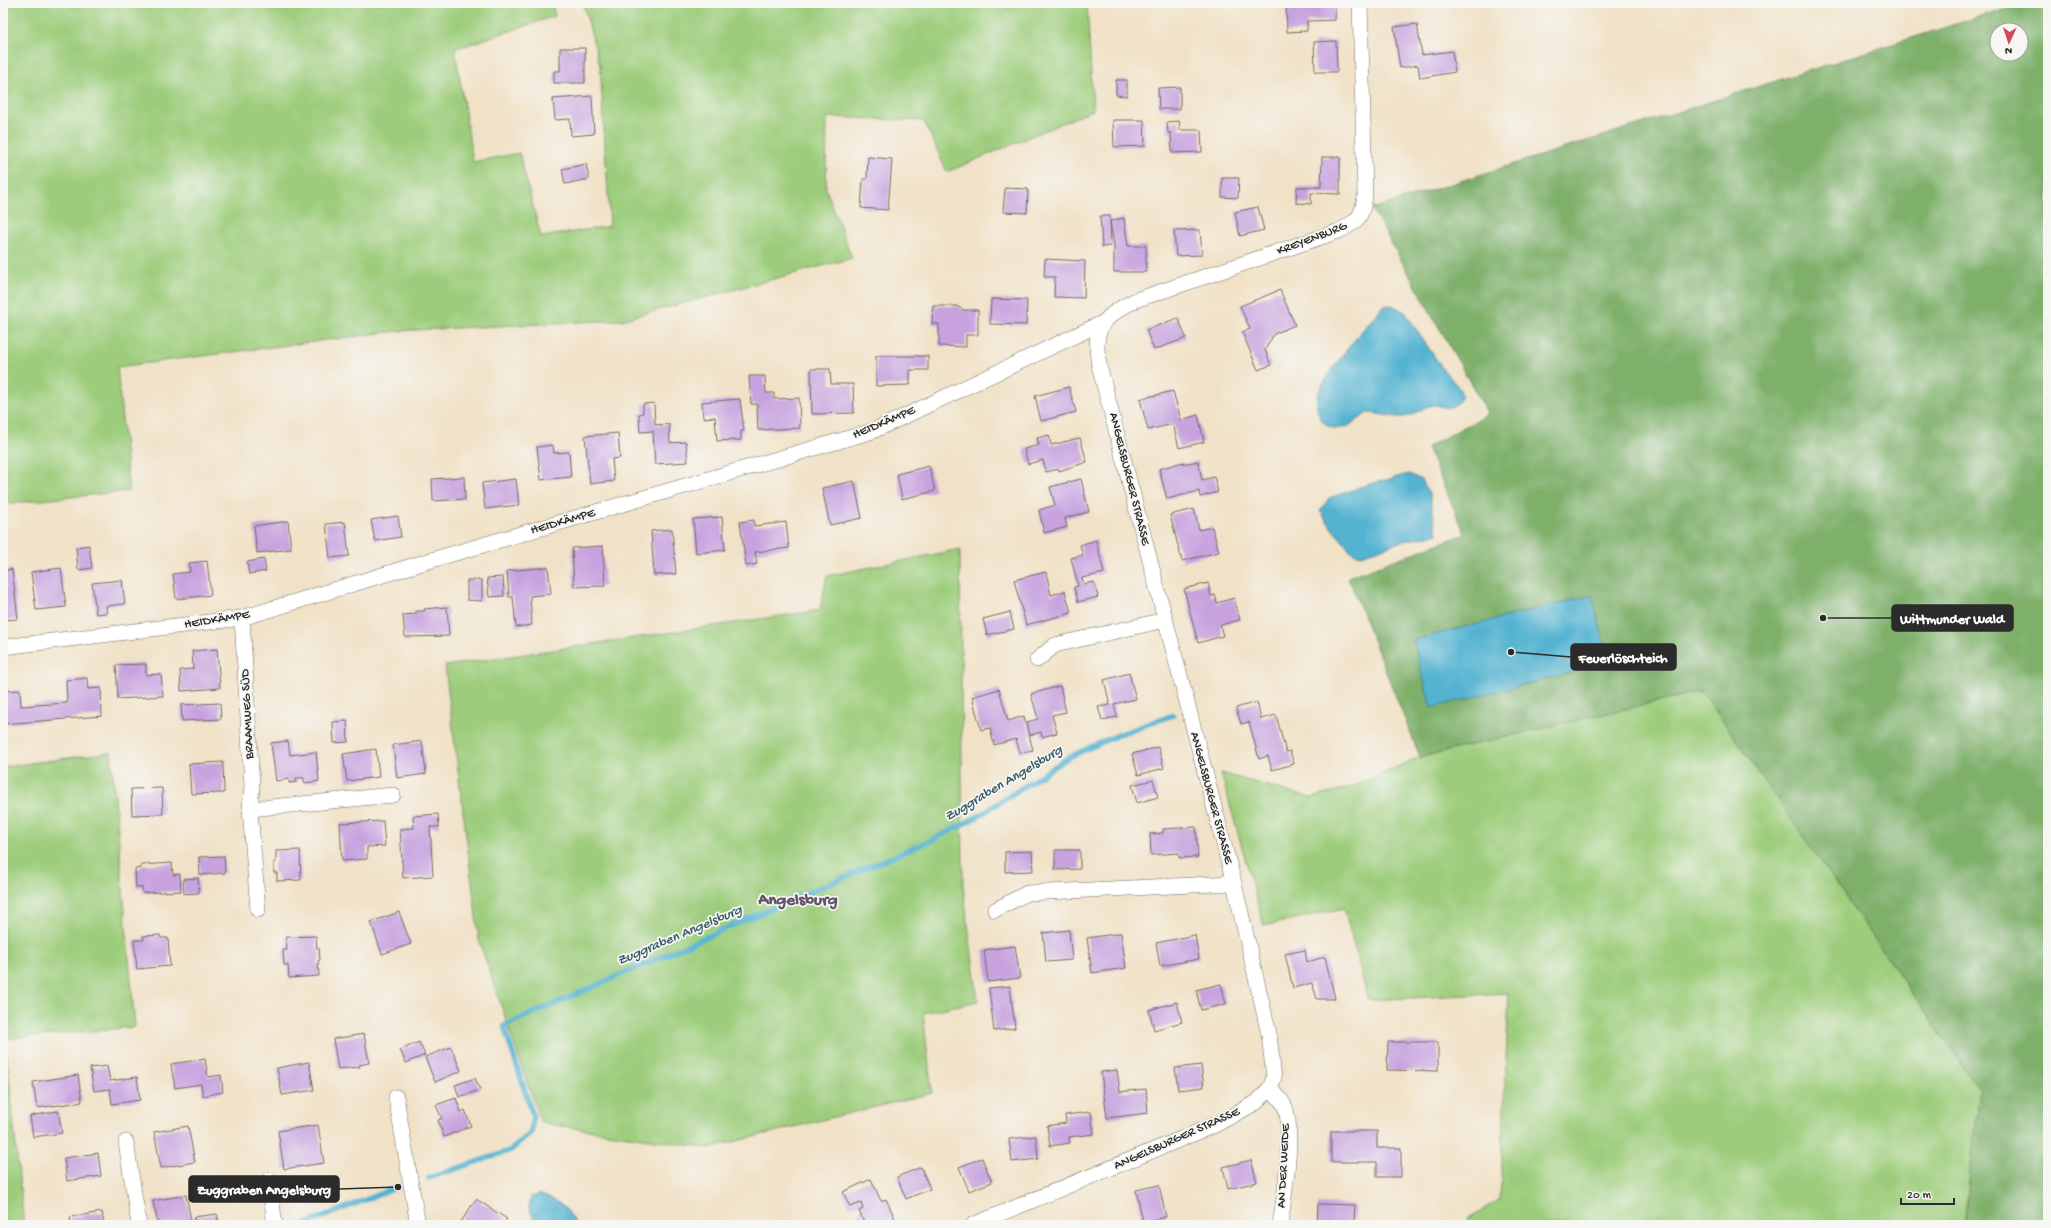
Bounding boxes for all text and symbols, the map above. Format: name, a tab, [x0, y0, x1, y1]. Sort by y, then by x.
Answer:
north arrow	[1989, 22, 2029, 62]
text: N	[2005, 44, 2012, 56]
street label: KREYENBURG	[1275, 218, 1350, 259]
street label: HEIDKÄMPE	[850, 402, 918, 443]
street label: ANGELSBURGER STRASSE	[1105, 411, 1153, 548]
street label: HEIDKÄMPE	[529, 504, 598, 538]
callout: Wittmunder Wald	[1892, 605, 2013, 631]
street label: HEIDKÄMPE	[183, 606, 252, 633]
text: Wittmunder Wald	[1899, 612, 2006, 629]
callout: Feuerlöschteich	[1571, 644, 1676, 670]
text: Feuerlöschteich	[1577, 651, 1668, 668]
street label: BRAAMWEG SÜD	[238, 668, 258, 760]
street label: ANGELSBURGER STRASSE	[1186, 730, 1236, 867]
water label: Zuggraben Angelsburg	[942, 742, 1067, 826]
district label: Angelsburg	[757, 891, 838, 911]
water label: Zuggraben Angelsburg	[615, 902, 746, 970]
street label: ANGELSBURGER STRASSE	[1112, 1104, 1243, 1174]
street label: AN DER WEIDE	[1274, 1122, 1294, 1209]
callout: Zuggraben Angelsburg	[189, 1176, 339, 1202]
scale bar	[1901, 1180, 1954, 1206]
text: Zuggraben Angelsburg	[197, 1183, 331, 1200]
text: 20 m	[1907, 1189, 1932, 1203]

